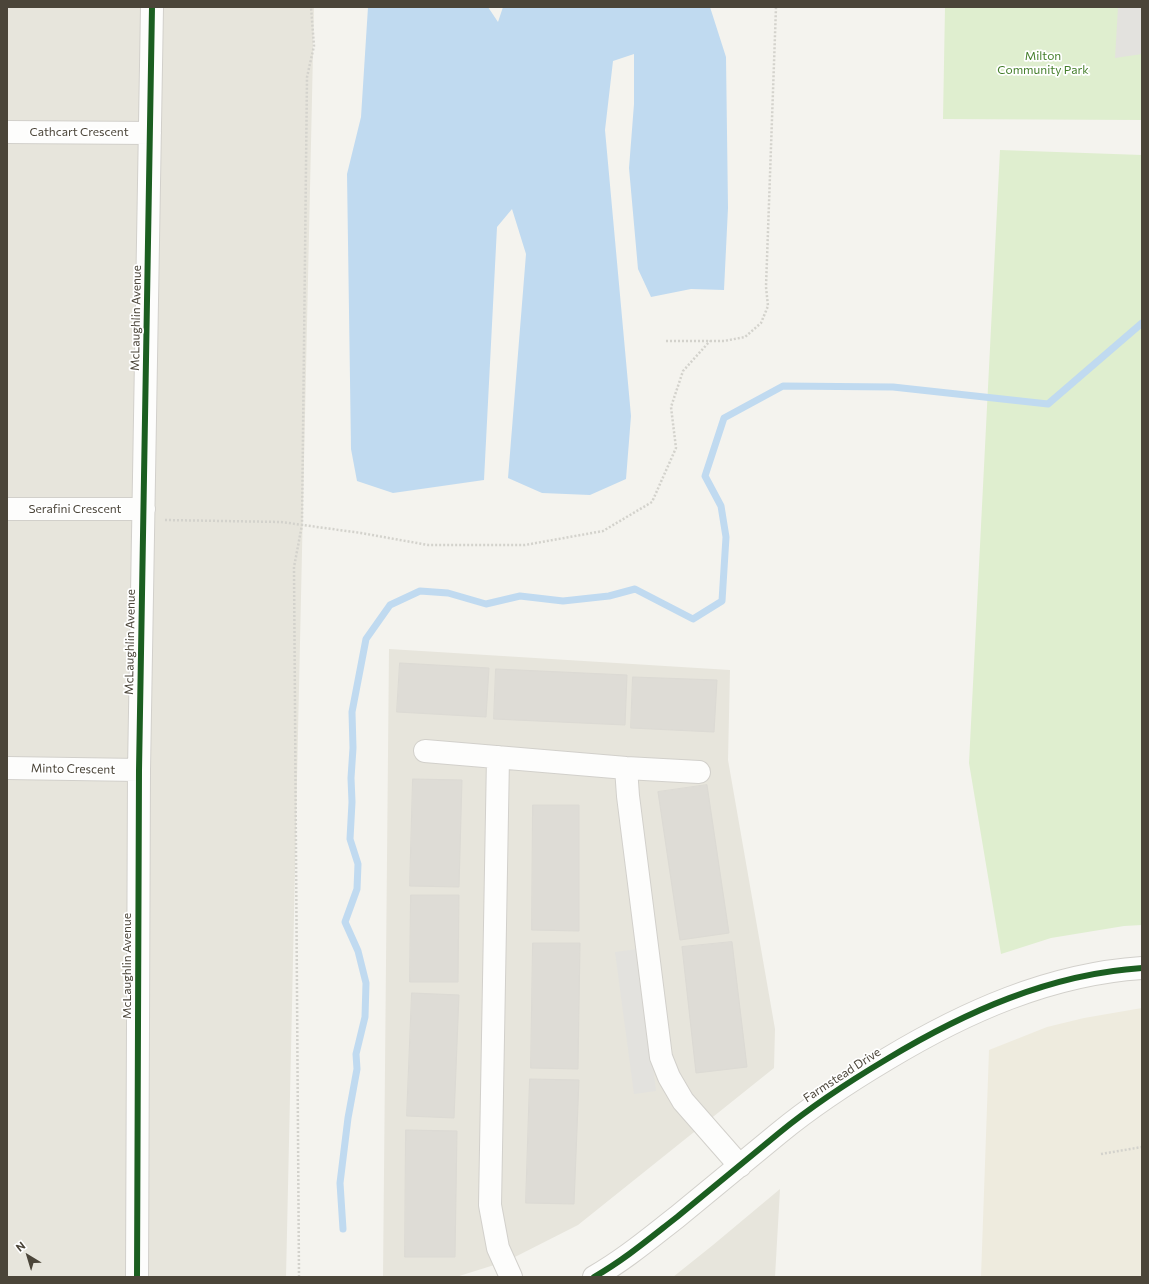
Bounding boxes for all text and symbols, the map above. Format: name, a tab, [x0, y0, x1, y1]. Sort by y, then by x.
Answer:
park label: Milton Community Park	[997, 49, 1089, 77]
street label: Cathcart Crescent	[29, 125, 129, 139]
street label: McLaughlin Avenue	[128, 265, 144, 371]
street label: Serafini Crescent	[28, 502, 122, 516]
street label: McLaughlin Avenue	[122, 589, 138, 695]
street label: Minto Crescent	[31, 761, 115, 777]
street label: McLaughlin Avenue	[120, 913, 134, 1019]
street label: Farmstead Drive	[801, 1045, 883, 1105]
north arrow	[8, 1236, 48, 1276]
text: N	[13, 1238, 28, 1254]

